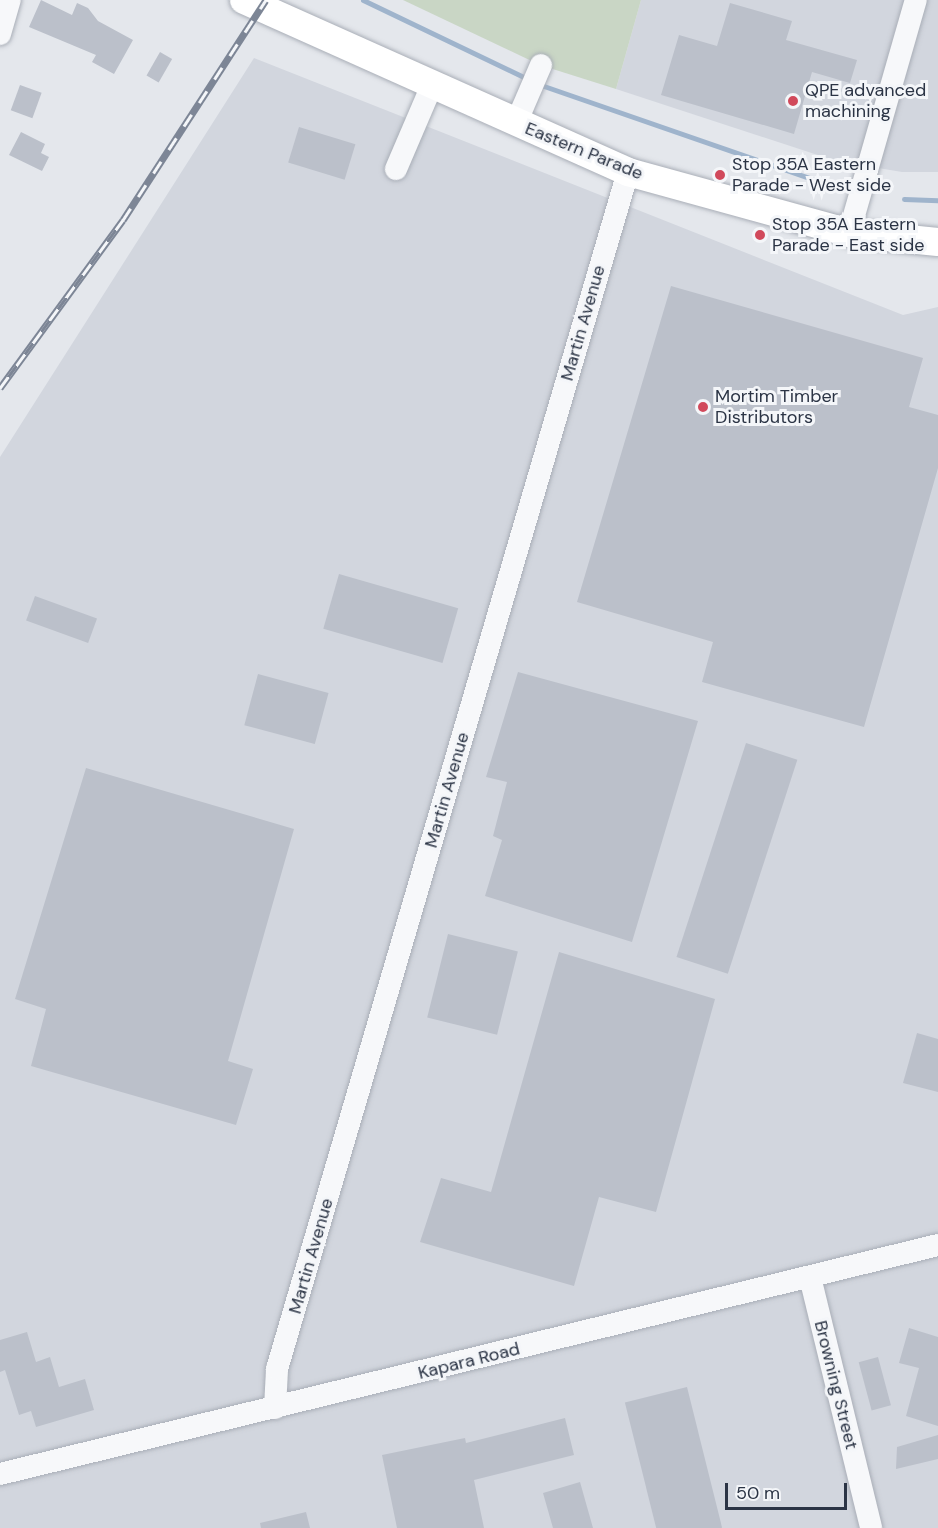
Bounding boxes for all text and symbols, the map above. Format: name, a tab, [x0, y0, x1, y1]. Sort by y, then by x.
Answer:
place label: QPE advanced machining	[805, 80, 926, 122]
marker: QPE advanced machining	[786, 94, 800, 108]
street label: Eastern Parade	[522, 118, 646, 184]
place label: Stop 35A Eastern Parade - West side	[732, 154, 891, 196]
marker: Stop 35A Eastern Parade - West side	[713, 168, 727, 182]
place label: Stop 35A Eastern Parade - East side	[772, 214, 924, 256]
marker: Stop 35A Eastern Parade - East side	[753, 228, 767, 242]
street label: Martin Avenue	[556, 263, 610, 383]
place label: Mortim Timber Distributors	[715, 386, 838, 428]
marker: Mortim Timber Distributors	[696, 400, 710, 414]
street label: Martin Avenue	[420, 730, 474, 850]
street label: Martin Avenue	[284, 1196, 338, 1316]
street label: Browning Street	[810, 1318, 862, 1452]
street label: Kapara Road	[416, 1338, 522, 1384]
scale bar	[728, 1471, 850, 1509]
text: 50 m	[736, 1481, 780, 1505]

